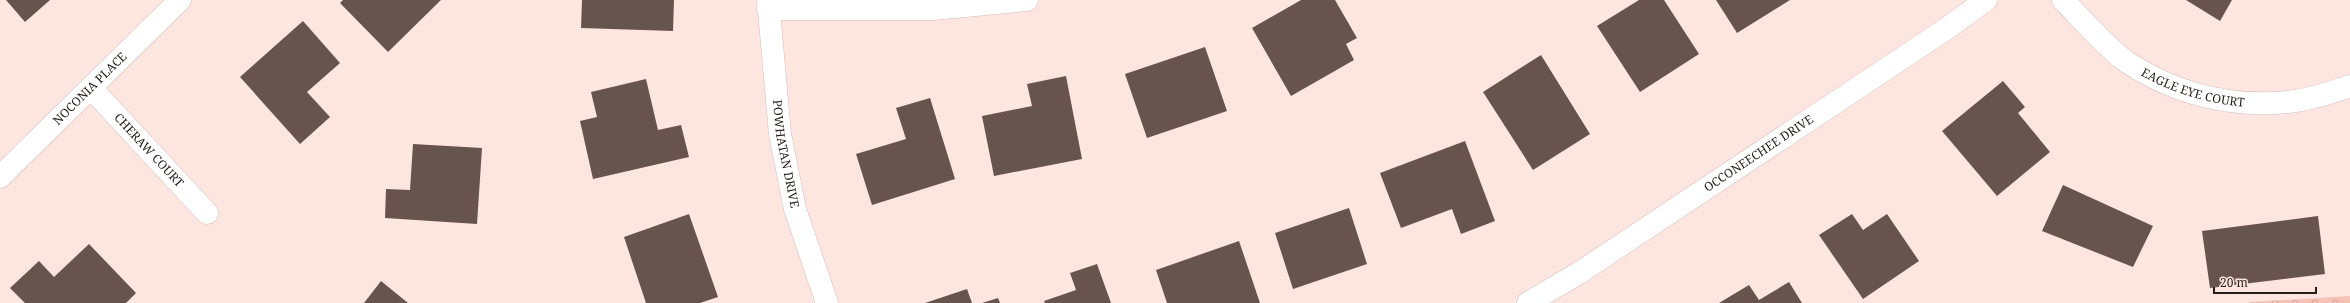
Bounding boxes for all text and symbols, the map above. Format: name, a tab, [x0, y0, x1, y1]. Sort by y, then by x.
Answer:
street label: NOCONIA PLACE	[49, 48, 130, 128]
street label: EAGLE EYE COURT	[2138, 64, 2246, 111]
street label: POWHATAN DRIVE	[769, 99, 804, 209]
street label: CHERAW COURT	[110, 109, 188, 191]
street label: OCCONEECHEE DRIVE	[1700, 110, 1817, 196]
scale bar	[2214, 269, 2316, 295]
text: 20 m	[2220, 274, 2248, 291]

